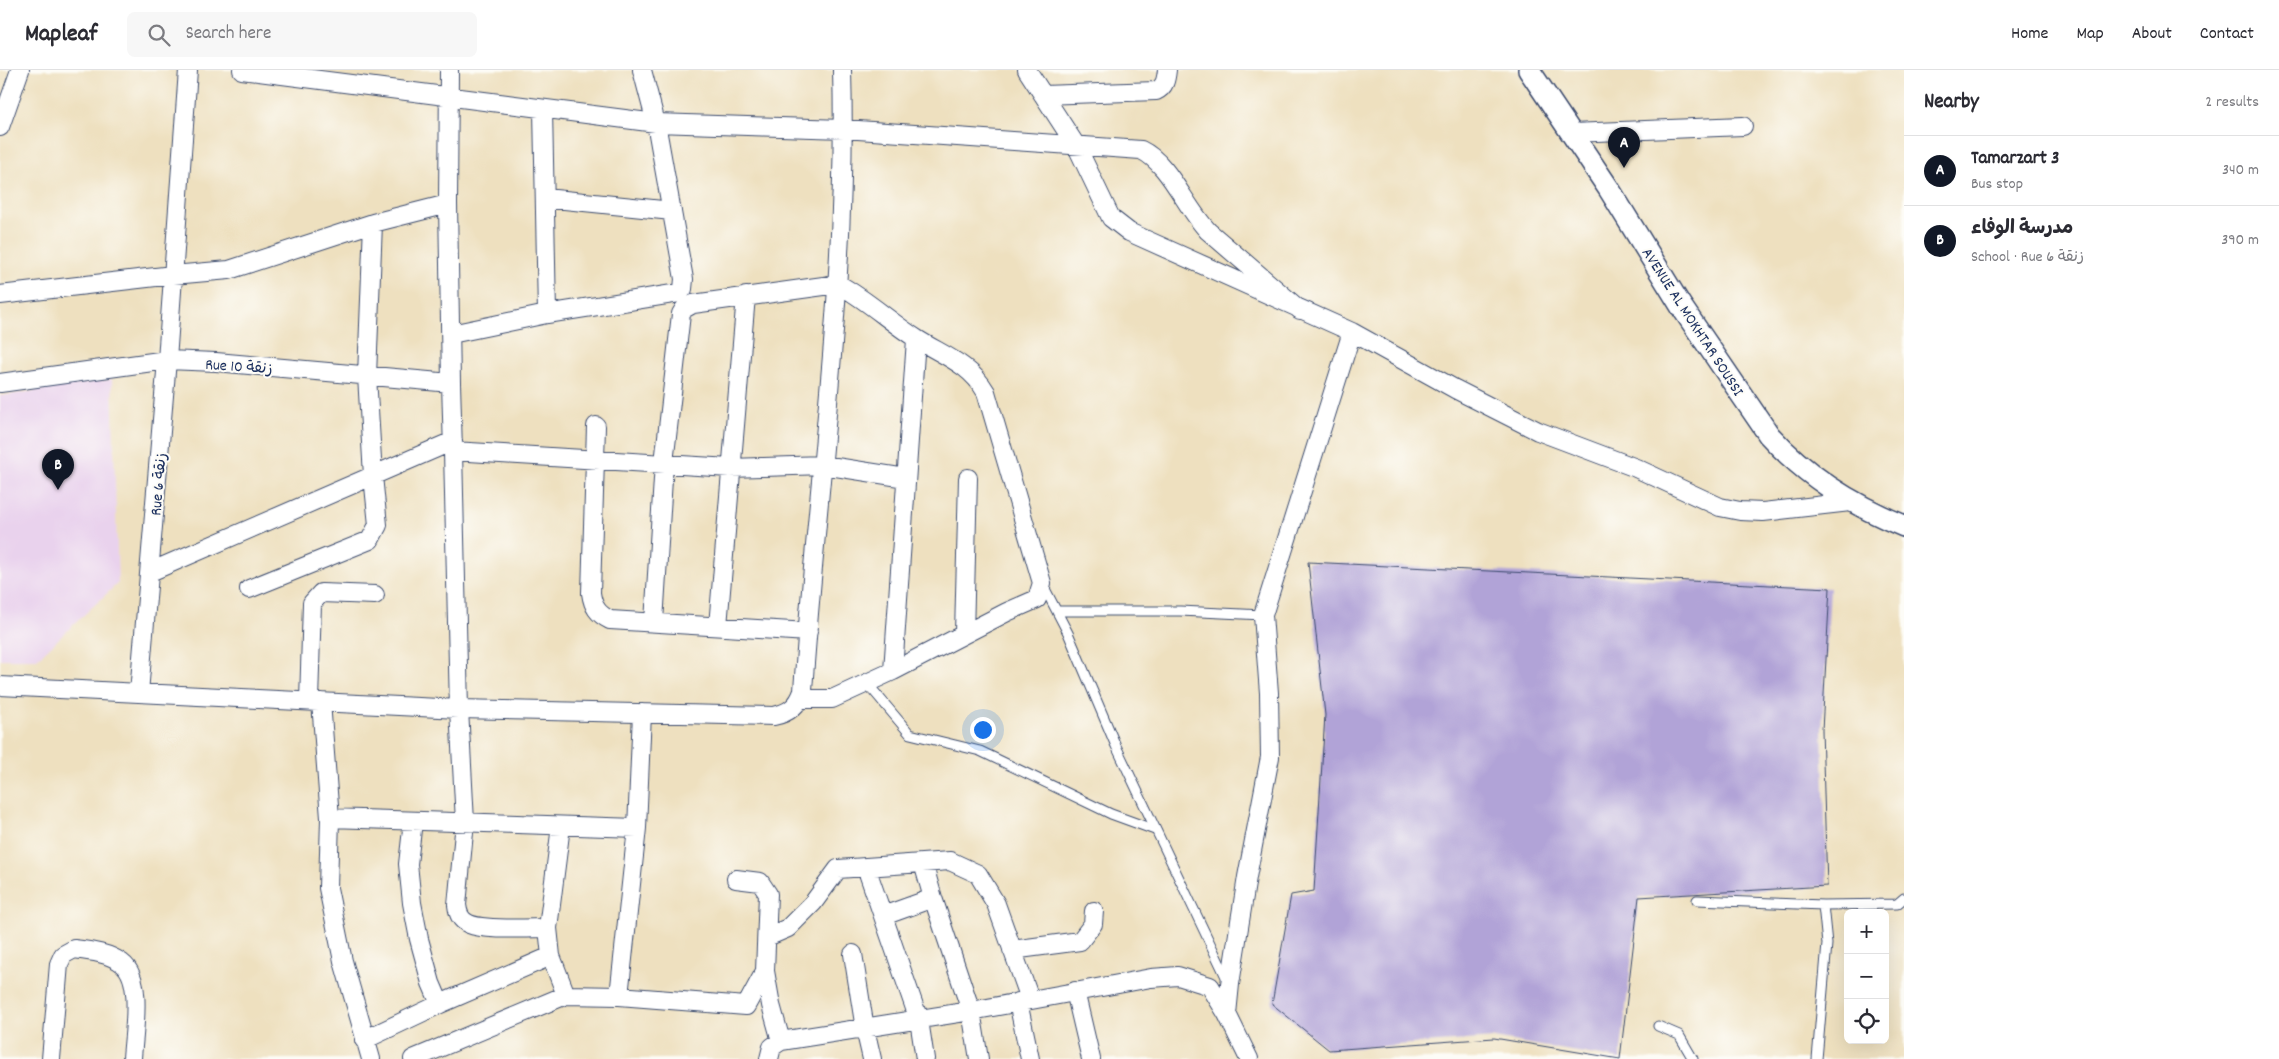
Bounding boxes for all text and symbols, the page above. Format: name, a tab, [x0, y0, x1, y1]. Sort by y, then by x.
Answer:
search box	[127, 12, 477, 57]
text: Mapleaf	[25, 18, 97, 52]
icon: search	[145, 21, 173, 49]
text: Search here	[185, 21, 271, 48]
text: Home	[2011, 22, 2048, 47]
text: Map	[2076, 22, 2104, 47]
text: About	[2132, 22, 2172, 47]
text: Contact	[2200, 22, 2254, 47]
text: Nearby	[1924, 88, 1979, 118]
text: 2 results	[2205, 91, 2259, 114]
pin: A	[1608, 127, 1640, 168]
text: Tamarzart 3	[1971, 146, 2060, 173]
text: A	[1936, 159, 1944, 182]
text: 340 m	[2222, 159, 2259, 182]
text: Bus stop	[1971, 173, 2023, 196]
text: مدرسة الوفاء	[1971, 216, 2073, 243]
text: B	[1936, 229, 1944, 252]
text: 390 m	[2221, 229, 2259, 252]
street label: AVENUE AL MOKHTAR SOUSSI	[1635, 244, 1749, 401]
text: School · Rue 6 زنقة	[1971, 246, 2084, 269]
street label: Rue 10 زنقة	[204, 354, 273, 381]
pin: B	[42, 449, 74, 490]
street label: Rue 6 زنقة	[145, 452, 174, 517]
your location	[970, 717, 996, 743]
map controls	[1844, 909, 1889, 1044]
button: +	[1844, 909, 1889, 954]
button: −	[1844, 954, 1889, 999]
button: locate	[1844, 999, 1889, 1044]

